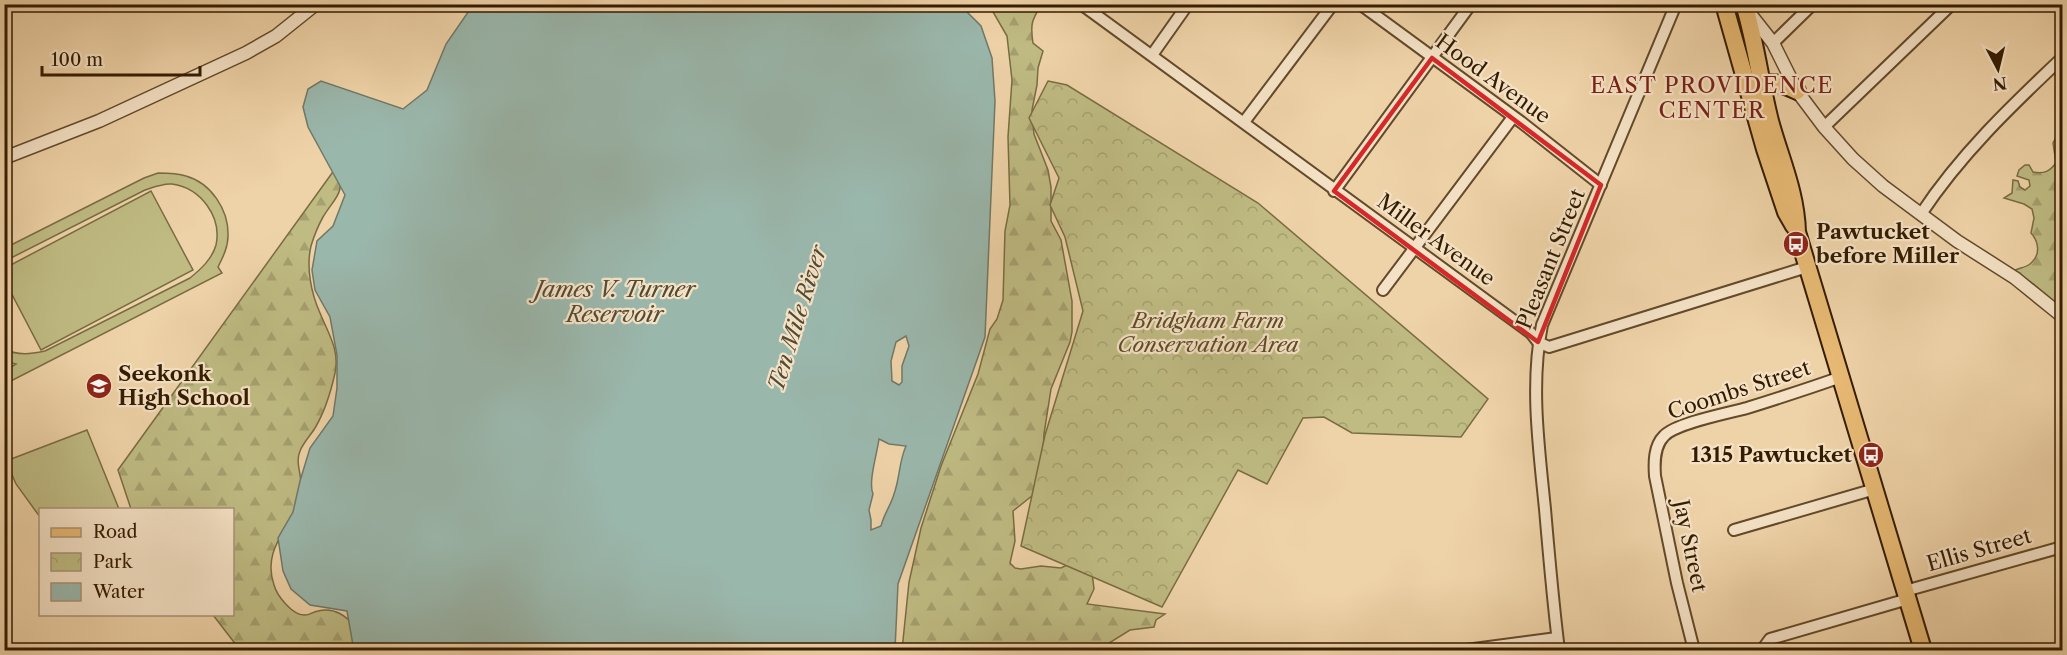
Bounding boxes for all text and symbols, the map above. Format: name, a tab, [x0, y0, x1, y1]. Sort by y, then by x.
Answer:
street label: Hood Avenue	[1431, 29, 1555, 129]
scale bar	[42, 39, 200, 77]
north arrow	[1968, 39, 2028, 99]
text: 100 m	[51, 49, 103, 71]
district label: EAST PROVIDENCE CENTER	[1590, 72, 1834, 124]
text: N	[1992, 73, 2008, 95]
street label: Pleasant Street	[1511, 185, 1590, 333]
street label: Miller Avenue	[1372, 188, 1500, 291]
place label: Pawtucket before Miller	[1815, 219, 1960, 268]
bus stop icon: Pawtucket before Miller	[1781, 229, 1811, 259]
water label: Ten Mile River	[762, 240, 833, 394]
water label: James V. Turner Reservoir	[528, 276, 697, 328]
park label: Bridgham Farm Conservation Area	[1118, 308, 1299, 357]
street label: Coombs Street	[1664, 355, 1814, 424]
place label: Seekonk High School	[118, 361, 250, 410]
school or university icon: Seekonk High School	[84, 371, 114, 401]
bus stop icon: 1315 Pawtucket	[1856, 440, 1886, 470]
place label: 1315 Pawtucket	[1691, 442, 1853, 467]
street label: Jay Street	[1668, 494, 1713, 595]
legend	[39, 508, 234, 616]
text: Road	[93, 521, 138, 543]
street label: Ellis Street	[1924, 523, 2035, 576]
text: Park	[93, 551, 134, 573]
text: Water	[92, 581, 145, 603]

